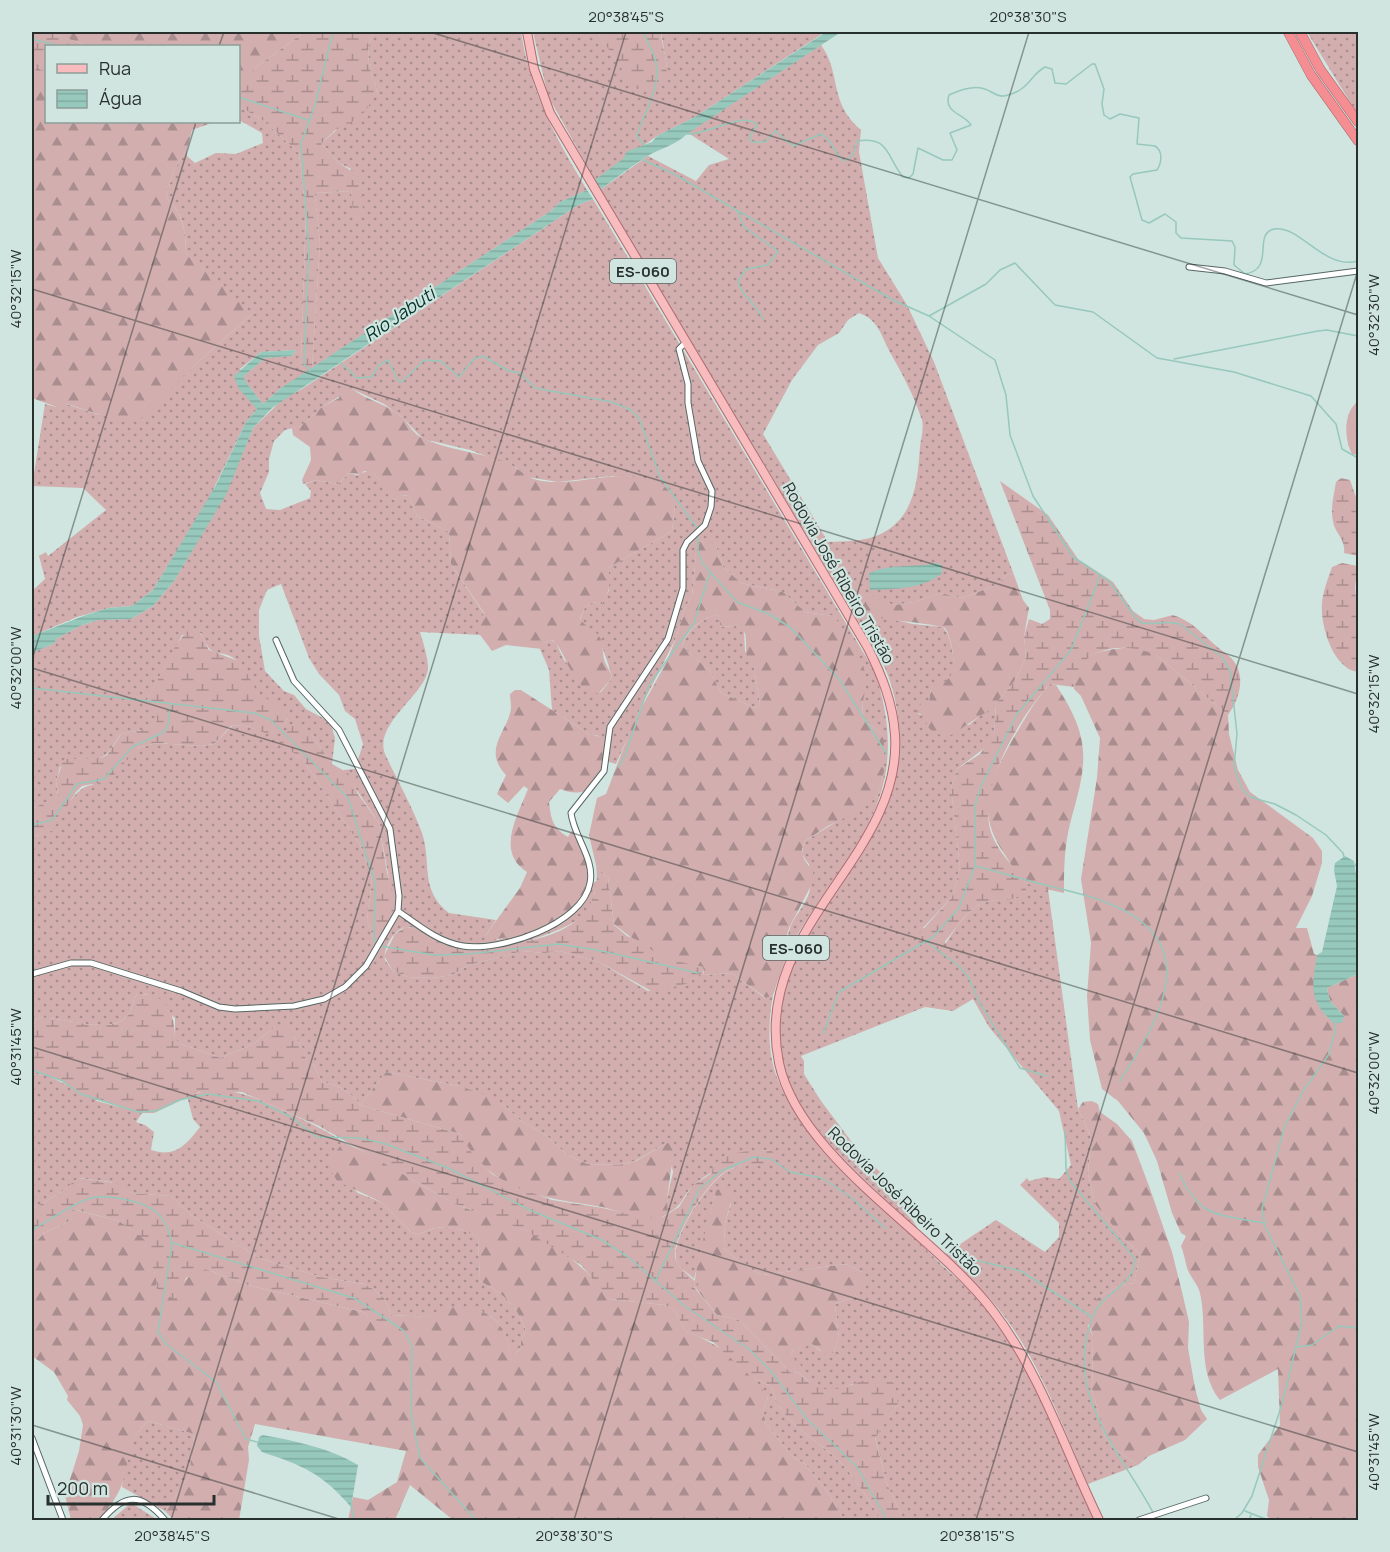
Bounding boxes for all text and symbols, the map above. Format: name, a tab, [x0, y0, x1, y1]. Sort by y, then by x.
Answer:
text: 20°38'45"S	[588, 6, 664, 27]
text: 20°38'30"S	[989, 6, 1067, 27]
legend	[45, 45, 240, 123]
text: Rua	[99, 56, 131, 80]
text: Água	[99, 86, 142, 110]
text: 40°32'15"W	[5, 249, 26, 329]
road number: ES-060	[610, 259, 676, 283]
text: 40°32'30"W	[1363, 274, 1384, 356]
water label: Rio Jabuti	[359, 280, 442, 347]
street label: Rodovia José Ribeiro Tristão	[778, 478, 900, 668]
text: 40°32'00"W	[5, 626, 26, 710]
text: 40°32'15"W	[1363, 654, 1384, 734]
road number: ES-060	[763, 936, 829, 960]
text: 40°31'45"W	[5, 1008, 26, 1086]
text: 40°32'00"W	[1363, 1031, 1384, 1115]
street label: Rodovia José Ribeiro Tristão	[823, 1122, 987, 1280]
text: 40°31'30"W	[5, 1386, 26, 1466]
text: 40°31'45"W	[1363, 1413, 1384, 1491]
scale bar	[48, 1468, 214, 1506]
text: 200 m	[57, 1476, 108, 1500]
text: 20°38'45"S	[134, 1525, 210, 1546]
text: 20°38'30"S	[535, 1525, 613, 1546]
text: 20°38'15"S	[940, 1525, 1014, 1546]

